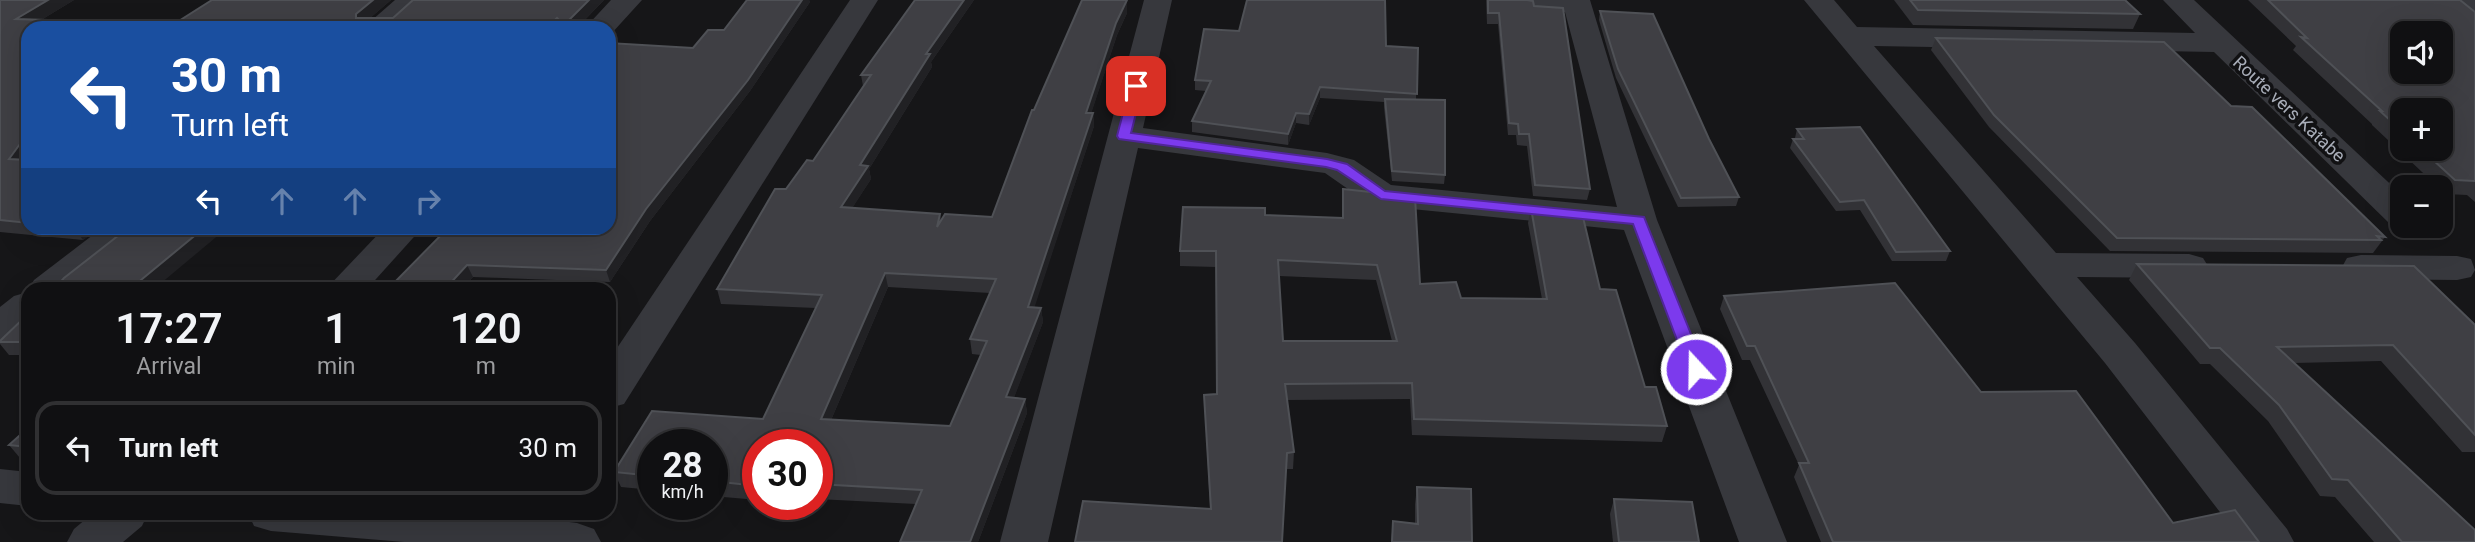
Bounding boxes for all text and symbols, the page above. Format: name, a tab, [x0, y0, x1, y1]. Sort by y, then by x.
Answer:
map controls	[2390, 21, 2453, 238]
button: sound	[2390, 21, 2453, 84]
text: 30 m	[171, 47, 282, 104]
icon: left	[56, 49, 147, 140]
street label: Route vers Katabe	[2229, 51, 2350, 166]
pin	[1106, 56, 1166, 116]
icon: arrive	[1117, 67, 1155, 105]
button: +	[2390, 98, 2453, 161]
text: Turn left	[171, 106, 289, 144]
button: −	[2390, 175, 2453, 238]
icon: left	[190, 182, 228, 220]
icon: ahead	[263, 182, 301, 220]
icon: ahead	[336, 182, 374, 220]
icon: right	[409, 182, 447, 220]
text: 17:27	[115, 304, 223, 353]
text: 1	[324, 304, 348, 353]
text: 120	[450, 304, 522, 353]
position arrow	[1659, 332, 1733, 406]
text: Arrival	[136, 353, 202, 380]
text: min	[317, 353, 355, 380]
text: m	[476, 353, 496, 380]
icon: left	[60, 429, 98, 467]
speed limit sign: 30	[742, 429, 833, 520]
text: Turn left	[119, 433, 218, 463]
text: 30 m	[519, 433, 577, 463]
text: 28	[662, 445, 703, 486]
text: km/h	[661, 481, 704, 502]

